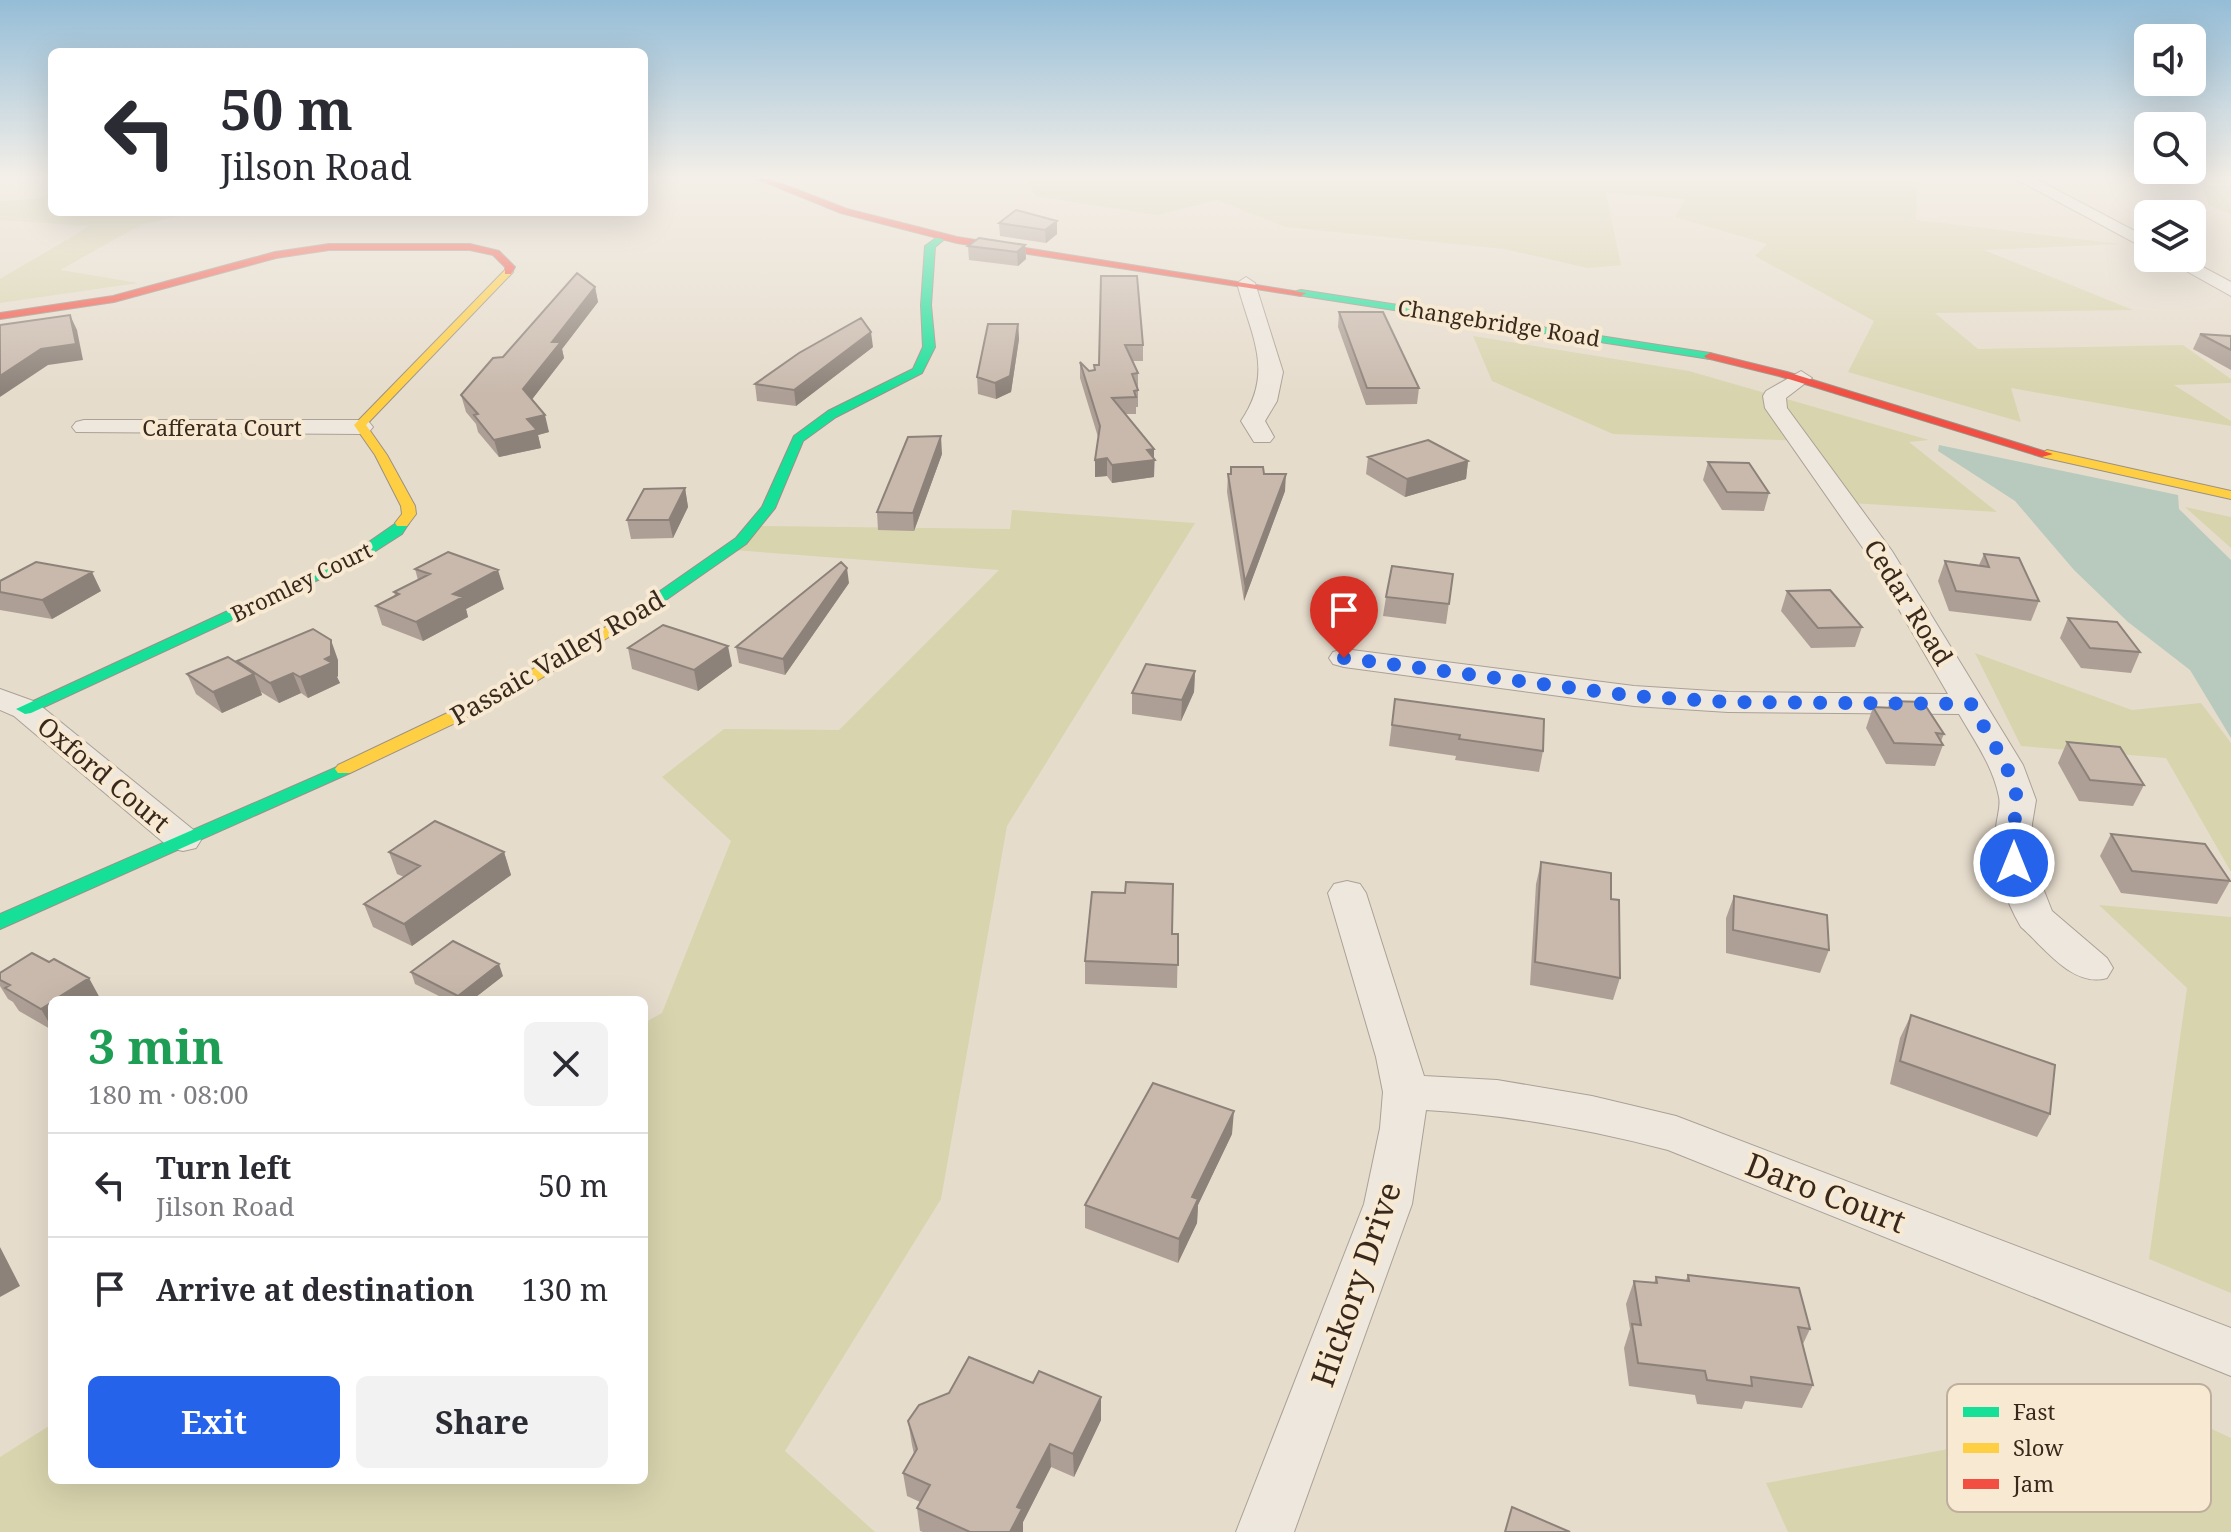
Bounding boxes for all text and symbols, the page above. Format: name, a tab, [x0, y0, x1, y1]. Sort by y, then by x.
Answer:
map controls	[2134, 24, 2206, 272]
button: sound	[2134, 24, 2206, 96]
text: 50 m	[220, 70, 353, 146]
icon: left	[88, 80, 192, 184]
button: search	[2134, 112, 2206, 184]
text: Jilson Road	[220, 142, 412, 191]
button: layers	[2134, 200, 2206, 272]
street label: Changebridge Road	[1396, 291, 1603, 353]
street label: Cafferata Court	[142, 412, 302, 442]
street label: Cedar Road	[1856, 532, 1962, 672]
street label: Bromley Court	[226, 534, 377, 628]
pin	[1310, 576, 1378, 658]
street label: Passaic Valley Road	[444, 581, 670, 733]
icon: arrive	[1322, 588, 1366, 632]
street label: Oxford Court	[30, 708, 178, 840]
position arrow	[1972, 821, 2056, 905]
text: 3 min	[88, 1013, 224, 1078]
button: close	[524, 1022, 608, 1106]
text: 180 m · 08:00	[88, 1076, 249, 1112]
street label: Daro Court	[1740, 1142, 1912, 1242]
text: Turn left	[156, 1147, 291, 1188]
icon: left	[88, 1163, 132, 1207]
text: 50 m	[538, 1165, 608, 1206]
street label: Hickory Drive	[1300, 1176, 1410, 1392]
text: Jilson Road	[156, 1188, 295, 1224]
icon: arrive	[88, 1267, 132, 1311]
text: Arrive at destination	[156, 1269, 475, 1310]
text: 130 m	[522, 1269, 608, 1310]
button: Exit	[88, 1376, 340, 1468]
button: Share	[356, 1376, 608, 1468]
legend	[1947, 1384, 2211, 1512]
text: Fast	[2013, 1396, 2055, 1426]
text: Slow	[2013, 1432, 2063, 1462]
text: Jam	[2012, 1468, 2054, 1498]

